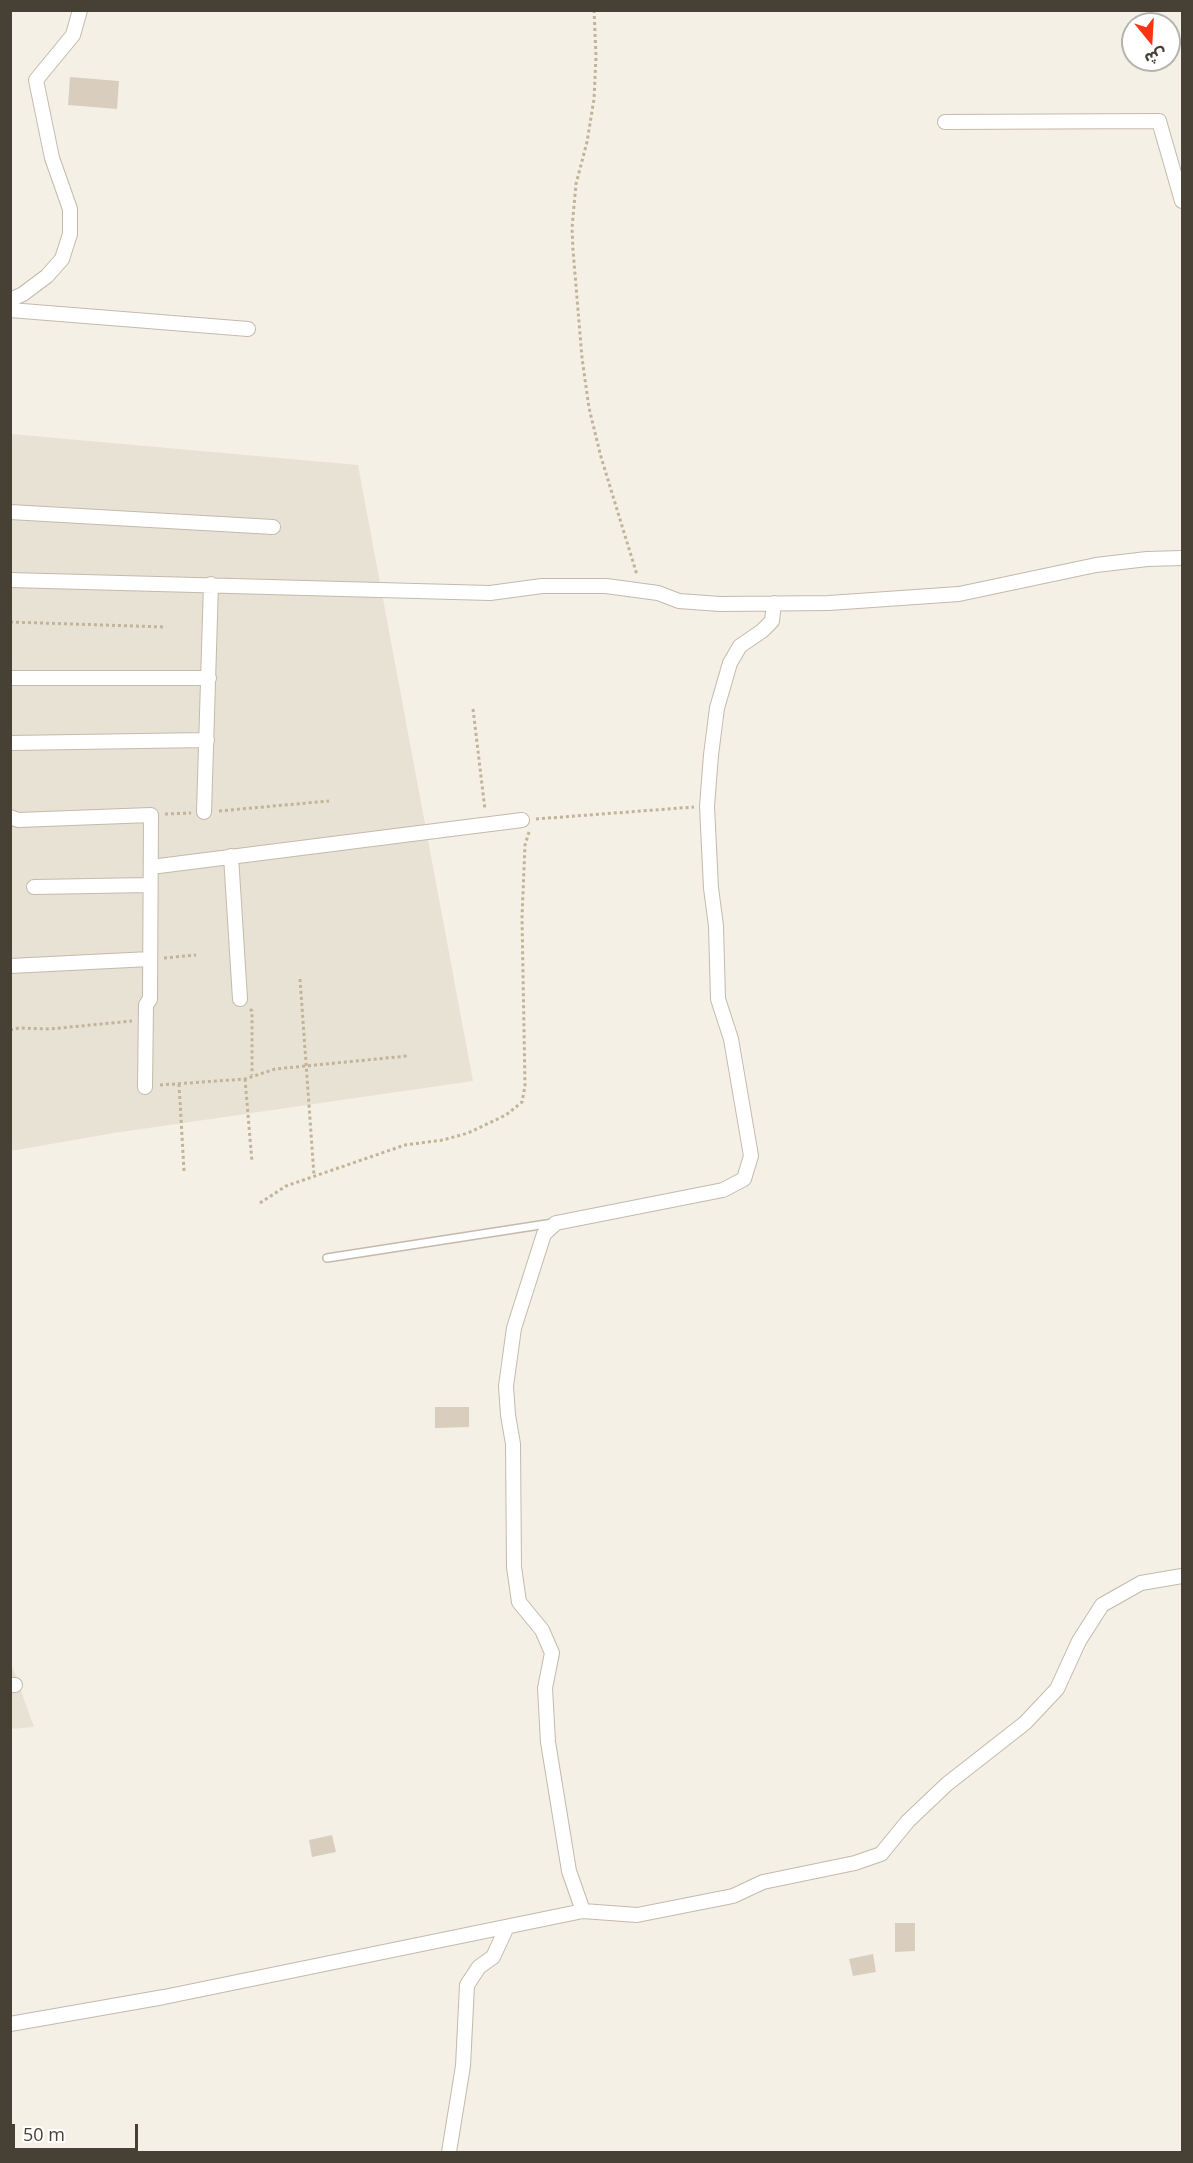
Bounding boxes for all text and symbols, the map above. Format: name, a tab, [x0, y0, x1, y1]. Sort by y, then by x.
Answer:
north arrow	[1121, 12, 1181, 72]
text: ش	[1142, 43, 1170, 71]
scale bar	[15, 2112, 141, 2150]
text: 50 m	[23, 2122, 65, 2146]

